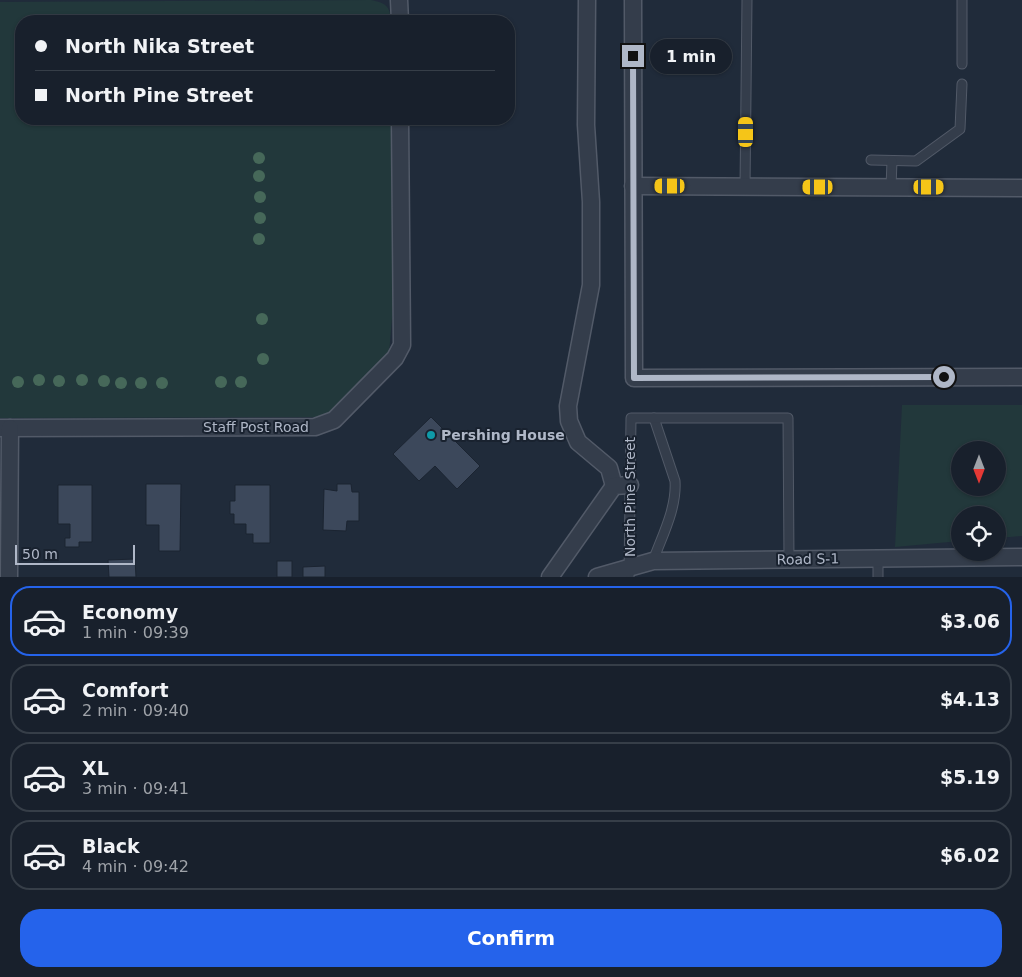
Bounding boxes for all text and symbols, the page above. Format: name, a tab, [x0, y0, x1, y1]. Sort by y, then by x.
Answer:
text: North Nika Street	[65, 35, 254, 57]
callout: 1 min	[650, 38, 733, 74]
route end	[622, 45, 644, 67]
text: 1 min	[666, 47, 716, 66]
text: North Pine Street	[65, 84, 253, 106]
car	[738, 117, 753, 147]
car	[655, 179, 685, 194]
car	[803, 180, 833, 195]
car	[914, 180, 944, 195]
route start	[933, 366, 955, 388]
street label: Staff Post Road	[203, 419, 309, 435]
place label: Pershing House	[441, 427, 565, 443]
marker: Pershing House	[425, 429, 437, 441]
street label: North Pine Street	[622, 436, 638, 557]
north arrow	[951, 441, 1006, 496]
map controls	[951, 441, 1006, 561]
button: locate	[951, 506, 1006, 561]
scale bar	[15, 542, 135, 565]
text: 50 m	[22, 546, 58, 562]
street label: Road S-1	[777, 550, 839, 568]
icon: car	[22, 599, 67, 644]
text: Economy	[82, 601, 178, 623]
text: $3.06	[940, 610, 1000, 632]
text: 1 min · 09:39	[82, 623, 189, 642]
icon: car	[22, 677, 67, 722]
text: Comfort	[82, 679, 169, 701]
text: $4.13	[940, 688, 1000, 710]
text: 2 min · 09:40	[82, 701, 189, 720]
icon: car	[22, 755, 67, 800]
text: XL	[82, 757, 109, 779]
text: $5.19	[940, 766, 1000, 788]
text: 3 min · 09:41	[82, 779, 189, 798]
icon: car	[22, 833, 67, 878]
text: Black	[82, 835, 140, 857]
text: $6.02	[940, 844, 1000, 866]
text: 4 min · 09:42	[82, 857, 189, 876]
button: Confirm	[20, 909, 1002, 967]

